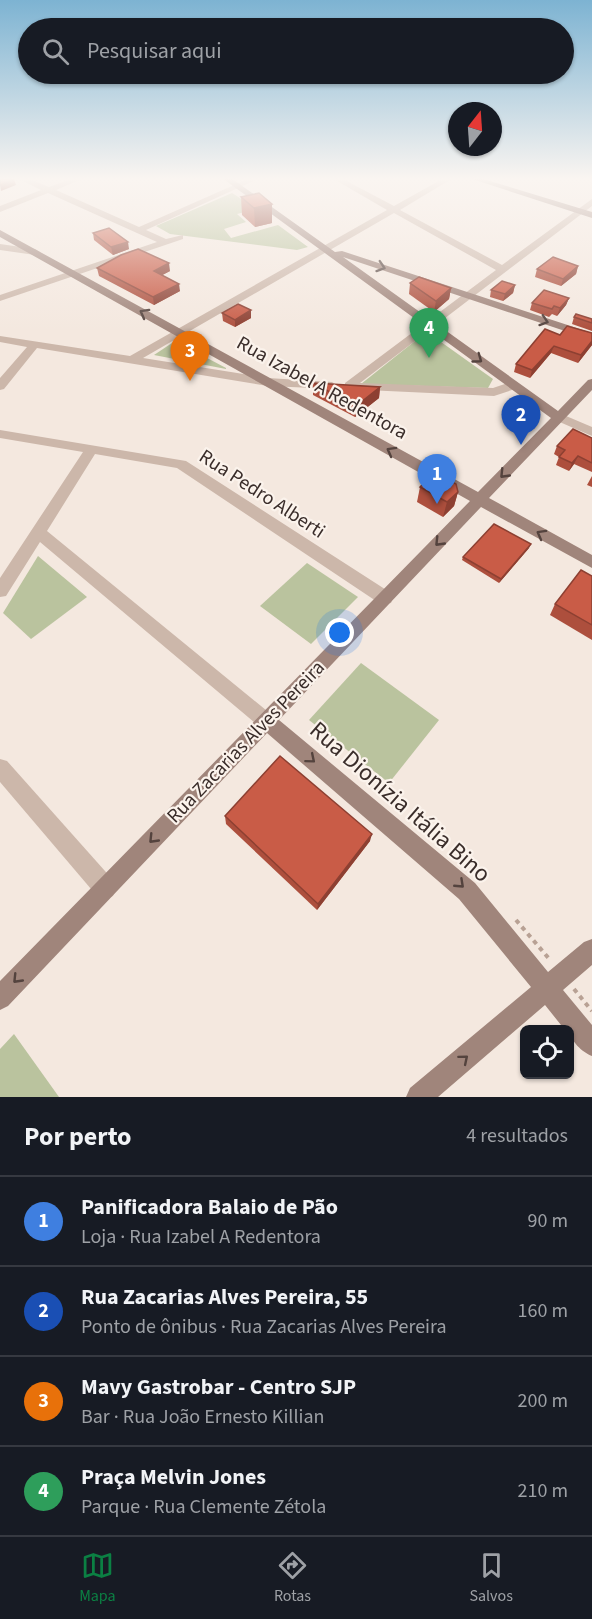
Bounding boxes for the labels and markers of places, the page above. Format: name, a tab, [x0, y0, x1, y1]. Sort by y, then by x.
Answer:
pin: 4	[410, 308, 448, 358]
pin: 3	[170, 332, 210, 381]
pin: 2	[502, 396, 540, 445]
pin: 1	[418, 454, 456, 504]

